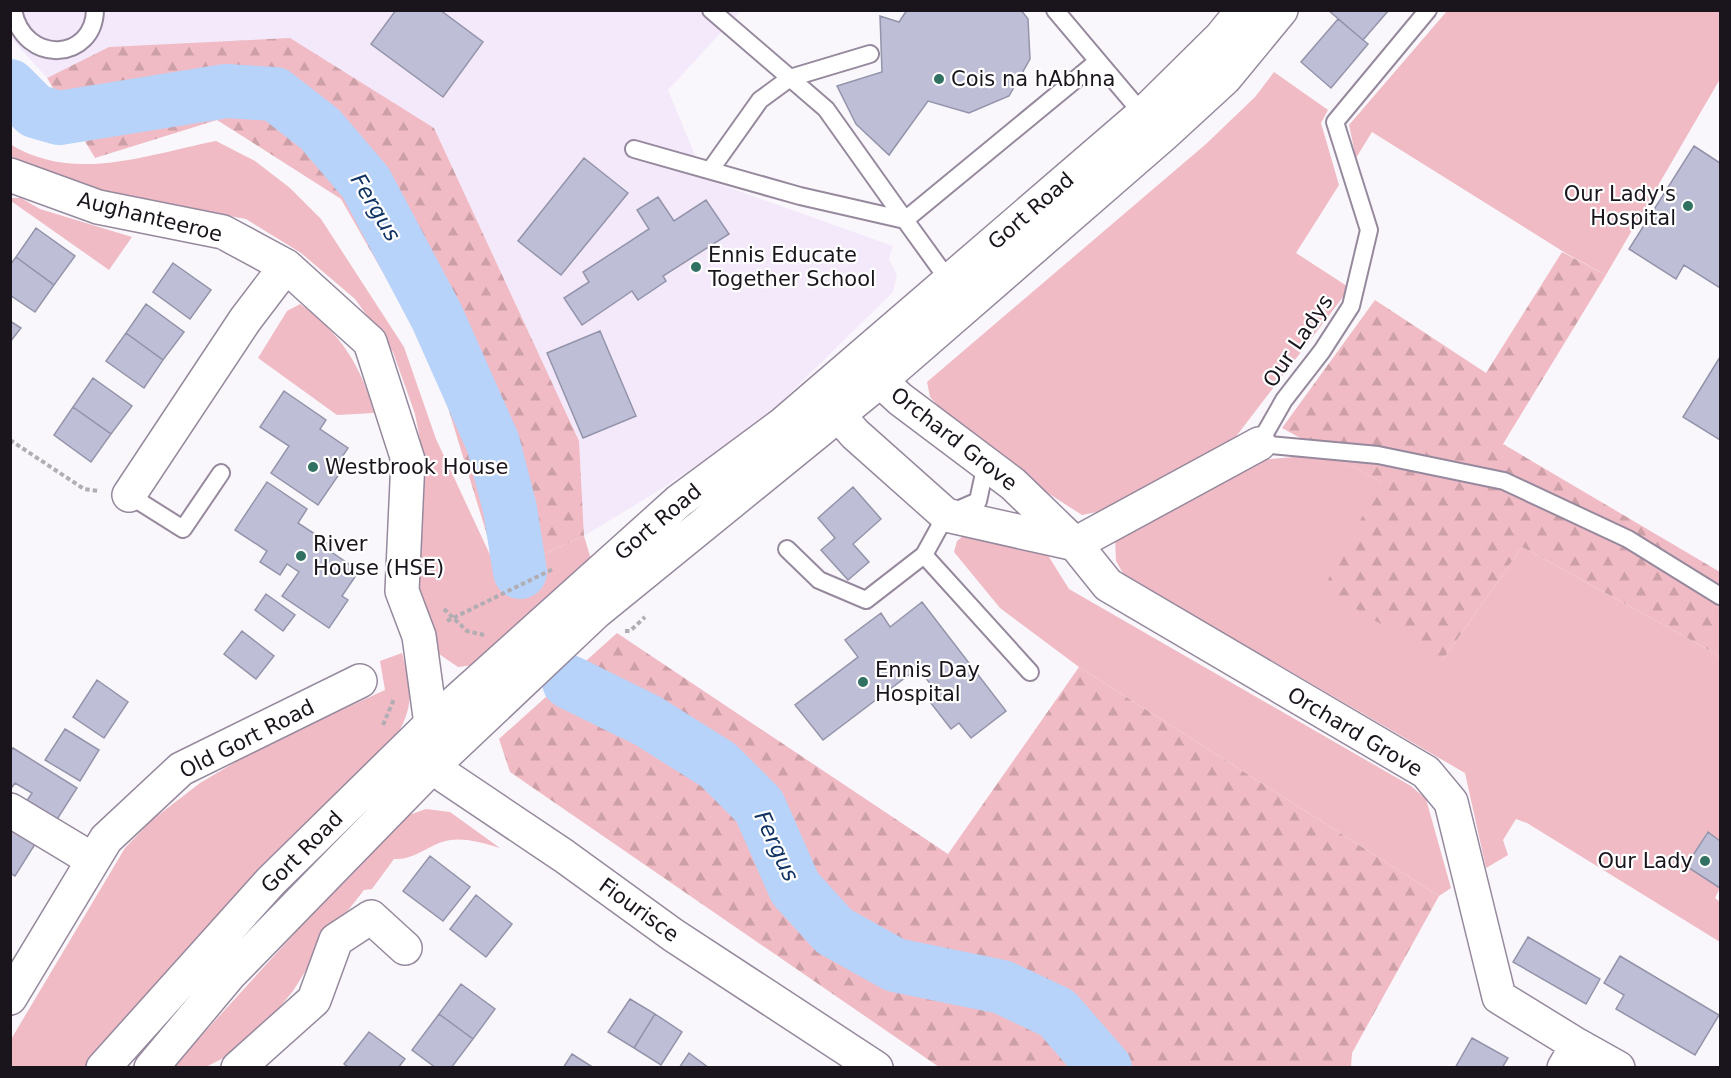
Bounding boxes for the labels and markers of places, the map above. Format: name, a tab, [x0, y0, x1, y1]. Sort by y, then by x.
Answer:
place label: Cois na hAbhna	[951, 67, 1115, 91]
marker: Cois na hAbhna	[932, 72, 946, 86]
place label: Our Lady's Hospital	[1564, 182, 1676, 230]
marker: Our Lady's Hospital	[1681, 199, 1695, 213]
place label: Ennis Educate Together School	[707, 243, 876, 291]
marker: Ennis Educate Together School	[689, 260, 703, 274]
place label: Westbrook House	[325, 455, 508, 479]
marker: Westbrook House	[306, 460, 320, 474]
place label: River House (HSE)	[313, 532, 444, 580]
marker: River House (HSE)	[294, 549, 308, 563]
place label: Ennis Day Hospital	[875, 658, 980, 706]
marker: Ennis Day Hospital	[856, 675, 870, 689]
place label: Our Lady	[1598, 849, 1693, 873]
marker: Our Lady	[1698, 854, 1712, 868]

